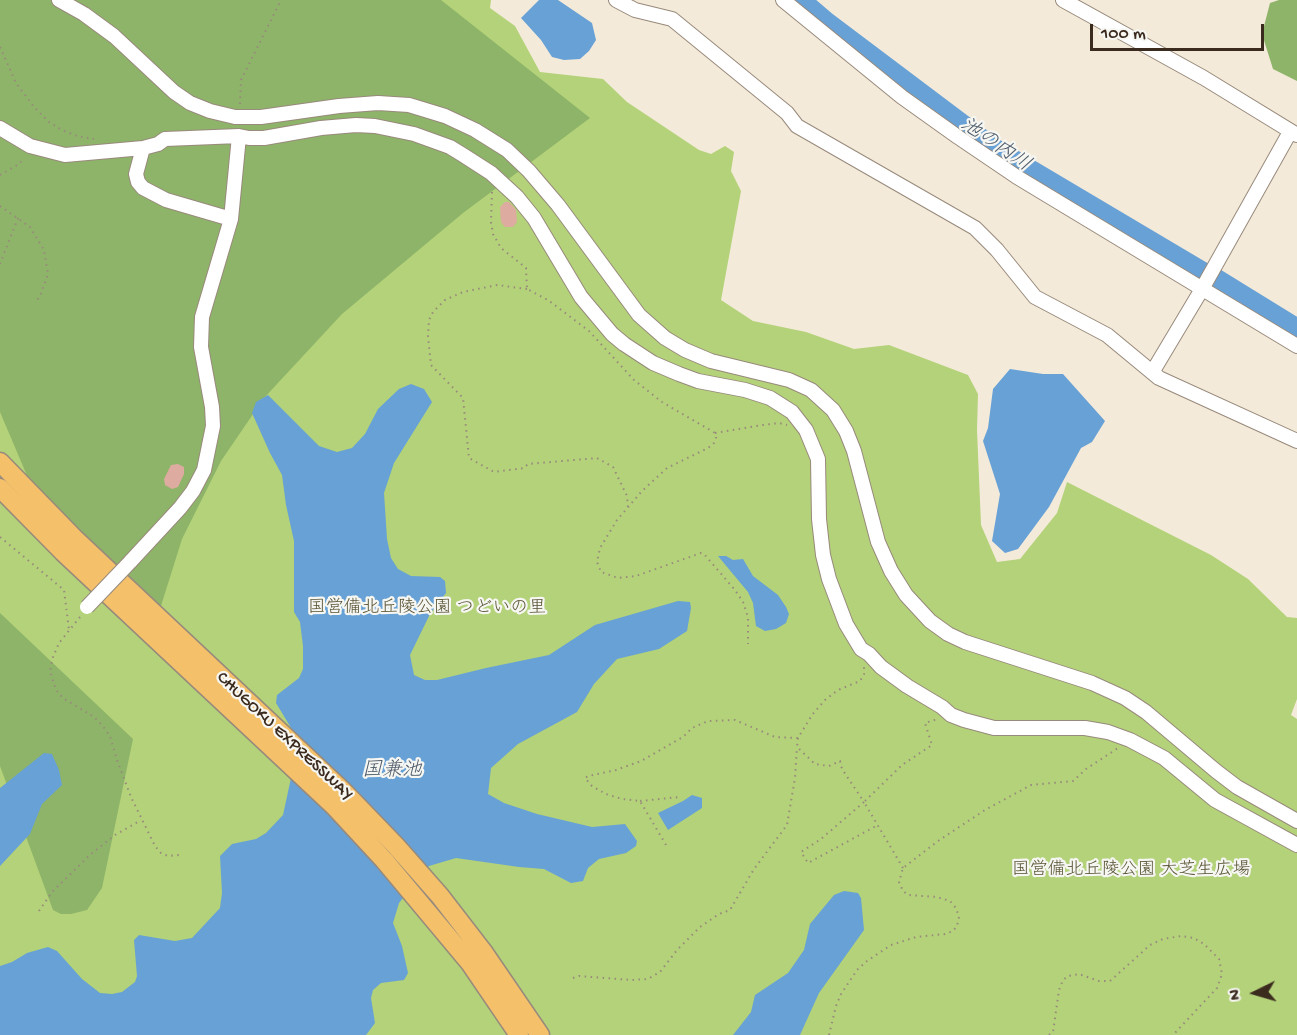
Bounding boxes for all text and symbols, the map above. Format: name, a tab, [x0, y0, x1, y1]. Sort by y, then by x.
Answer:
scale bar	[1093, 12, 1267, 50]
text: 100 m	[1101, 24, 1146, 45]
water label: 池の内川	[955, 114, 1035, 178]
park label: 国営備北丘陵公園 つどいの里	[308, 598, 546, 620]
street label: CHUGOKU EXPRESSWAY	[211, 668, 357, 806]
water label: 国兼池	[362, 760, 422, 784]
park label: 国営備北丘陵公園 大芝生広場	[1012, 860, 1250, 882]
north arrow	[1225, 963, 1285, 1023]
text: N	[1227, 989, 1246, 1001]

